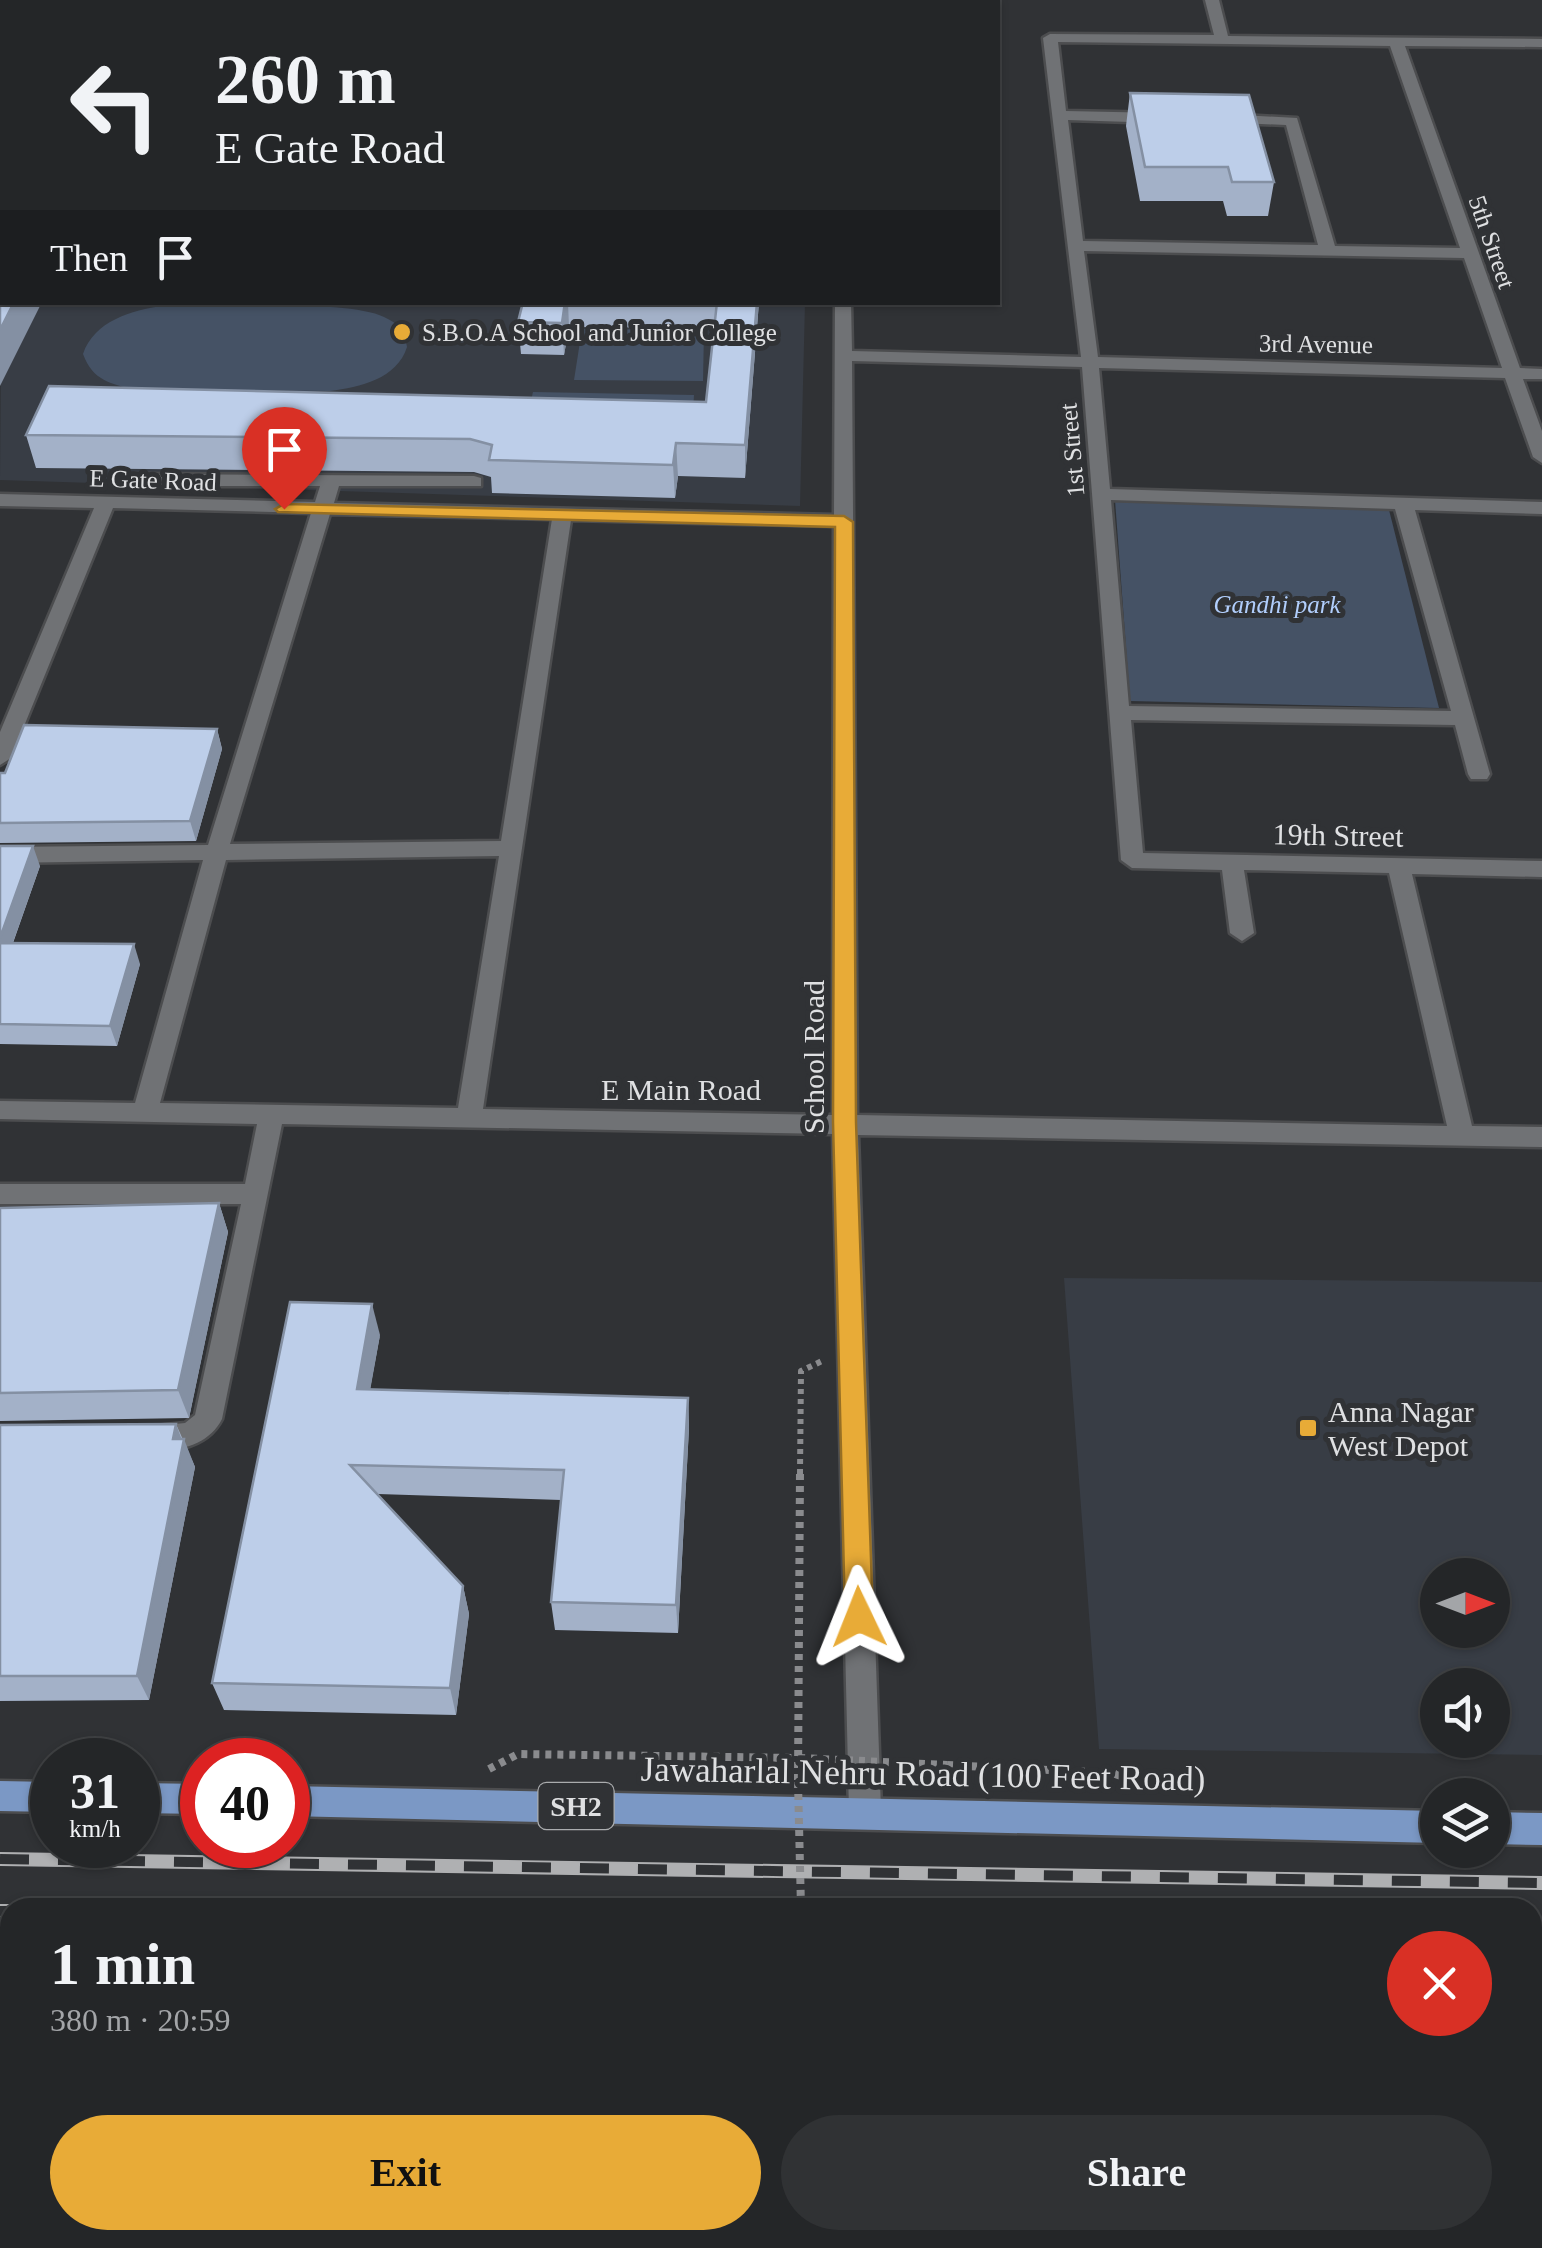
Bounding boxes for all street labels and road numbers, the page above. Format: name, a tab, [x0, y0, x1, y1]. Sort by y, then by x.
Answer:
street label: 5th Street	[1464, 192, 1520, 292]
street label: 3rd Avenue	[1259, 330, 1373, 358]
street label: 1st Street	[1054, 402, 1090, 498]
street label: E Gate Road	[89, 464, 218, 496]
street label: 19th Street	[1272, 817, 1404, 853]
street label: School Road	[797, 980, 830, 1134]
street label: E Main Road	[601, 1073, 761, 1106]
street label: Jawaharlal Nehru Road (100 Feet Road)	[640, 1750, 1206, 1798]
road number: SH2	[538, 1783, 614, 1829]

